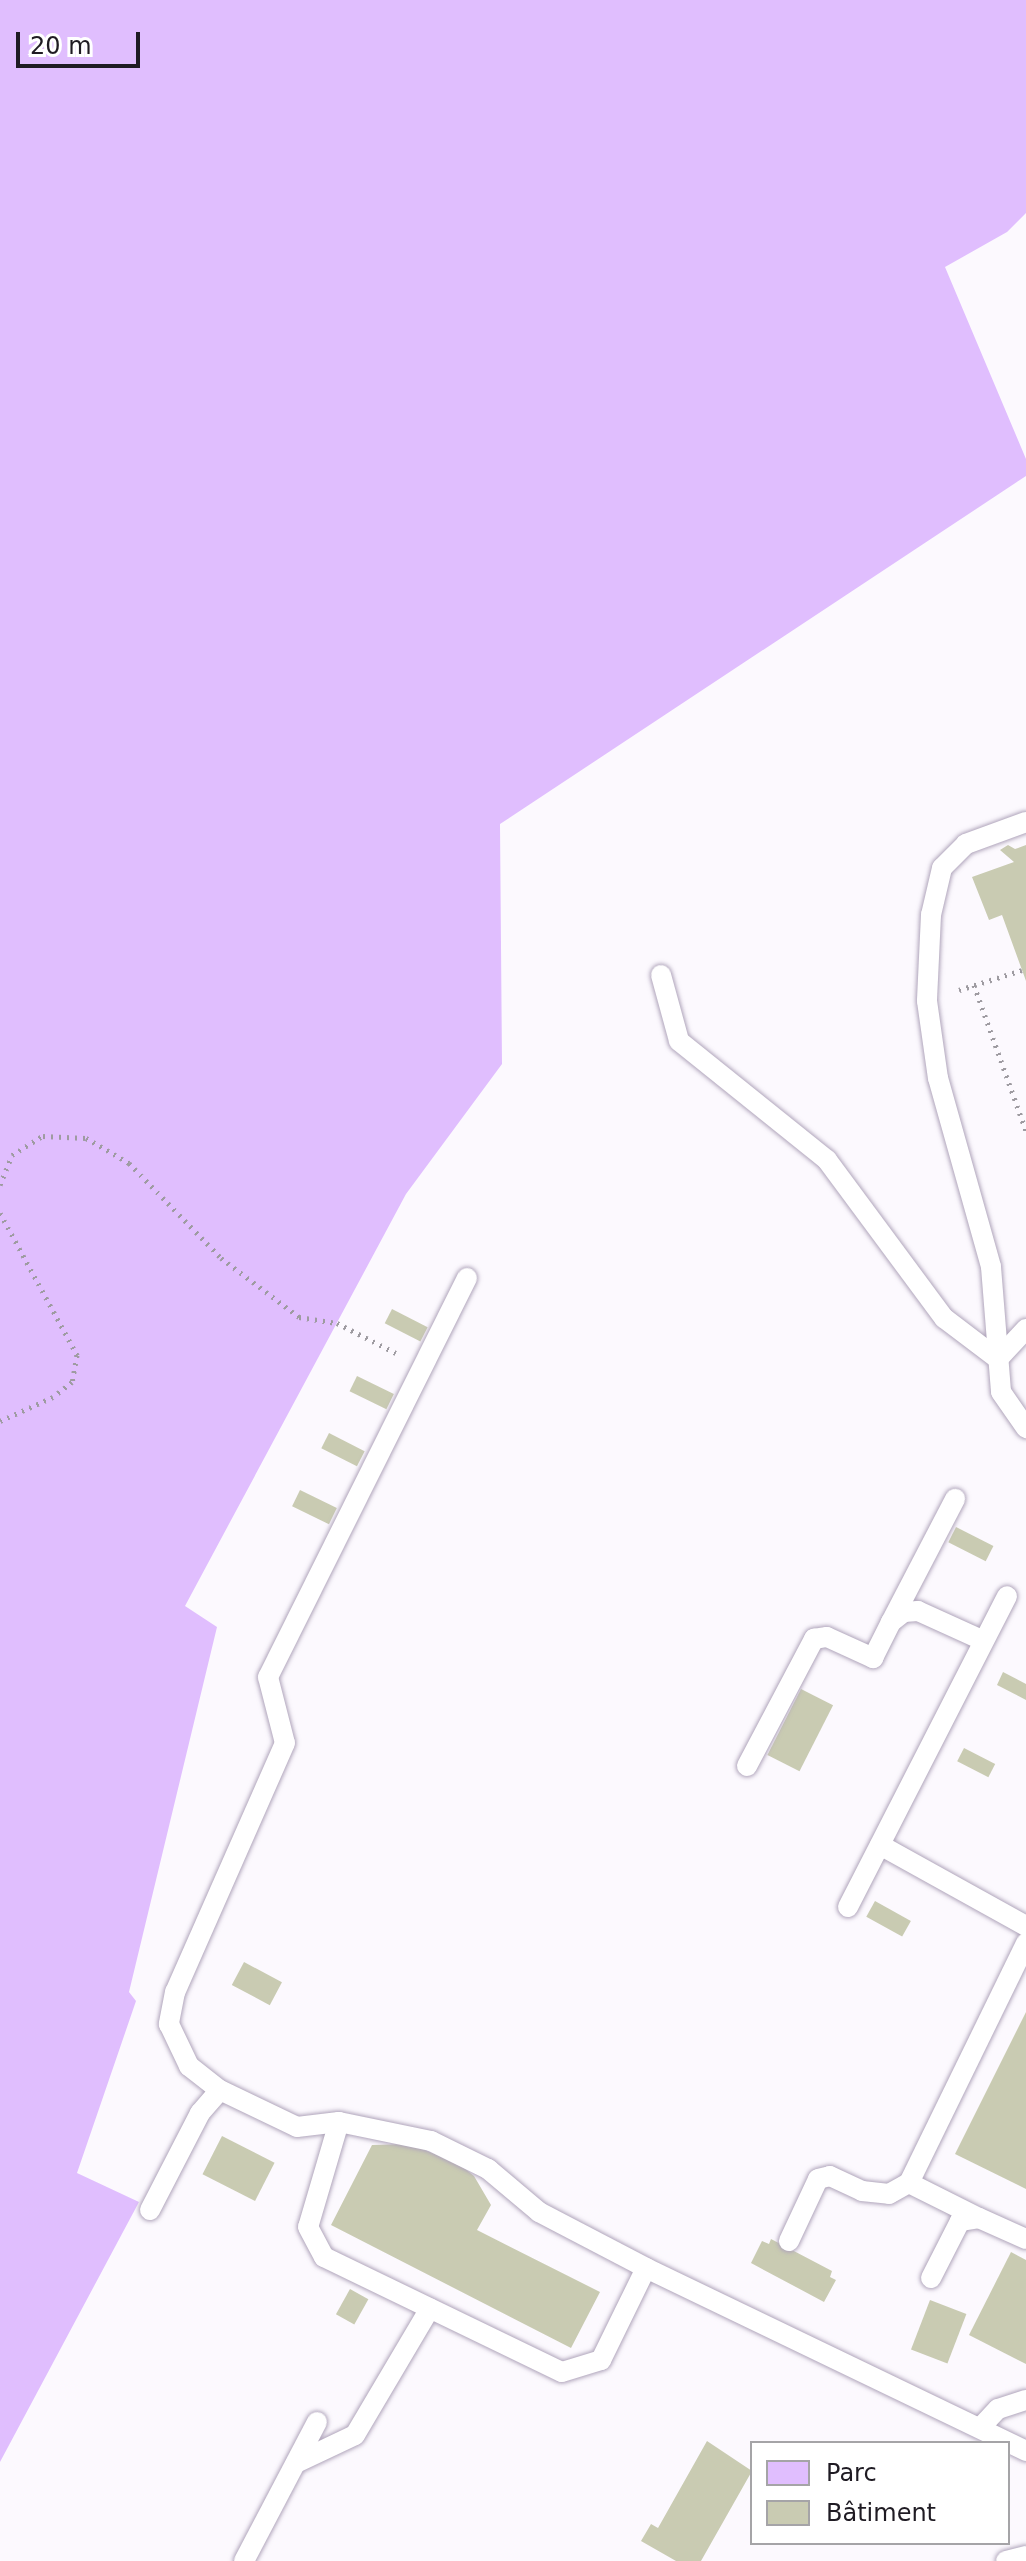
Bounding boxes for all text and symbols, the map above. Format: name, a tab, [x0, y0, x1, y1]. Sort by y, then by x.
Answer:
scale bar	[20, 16, 144, 66]
text: 20 m	[30, 32, 92, 60]
legend	[750, 2441, 1010, 2545]
text: Parc	[826, 2459, 877, 2487]
text: Bâtiment	[826, 2499, 936, 2527]

